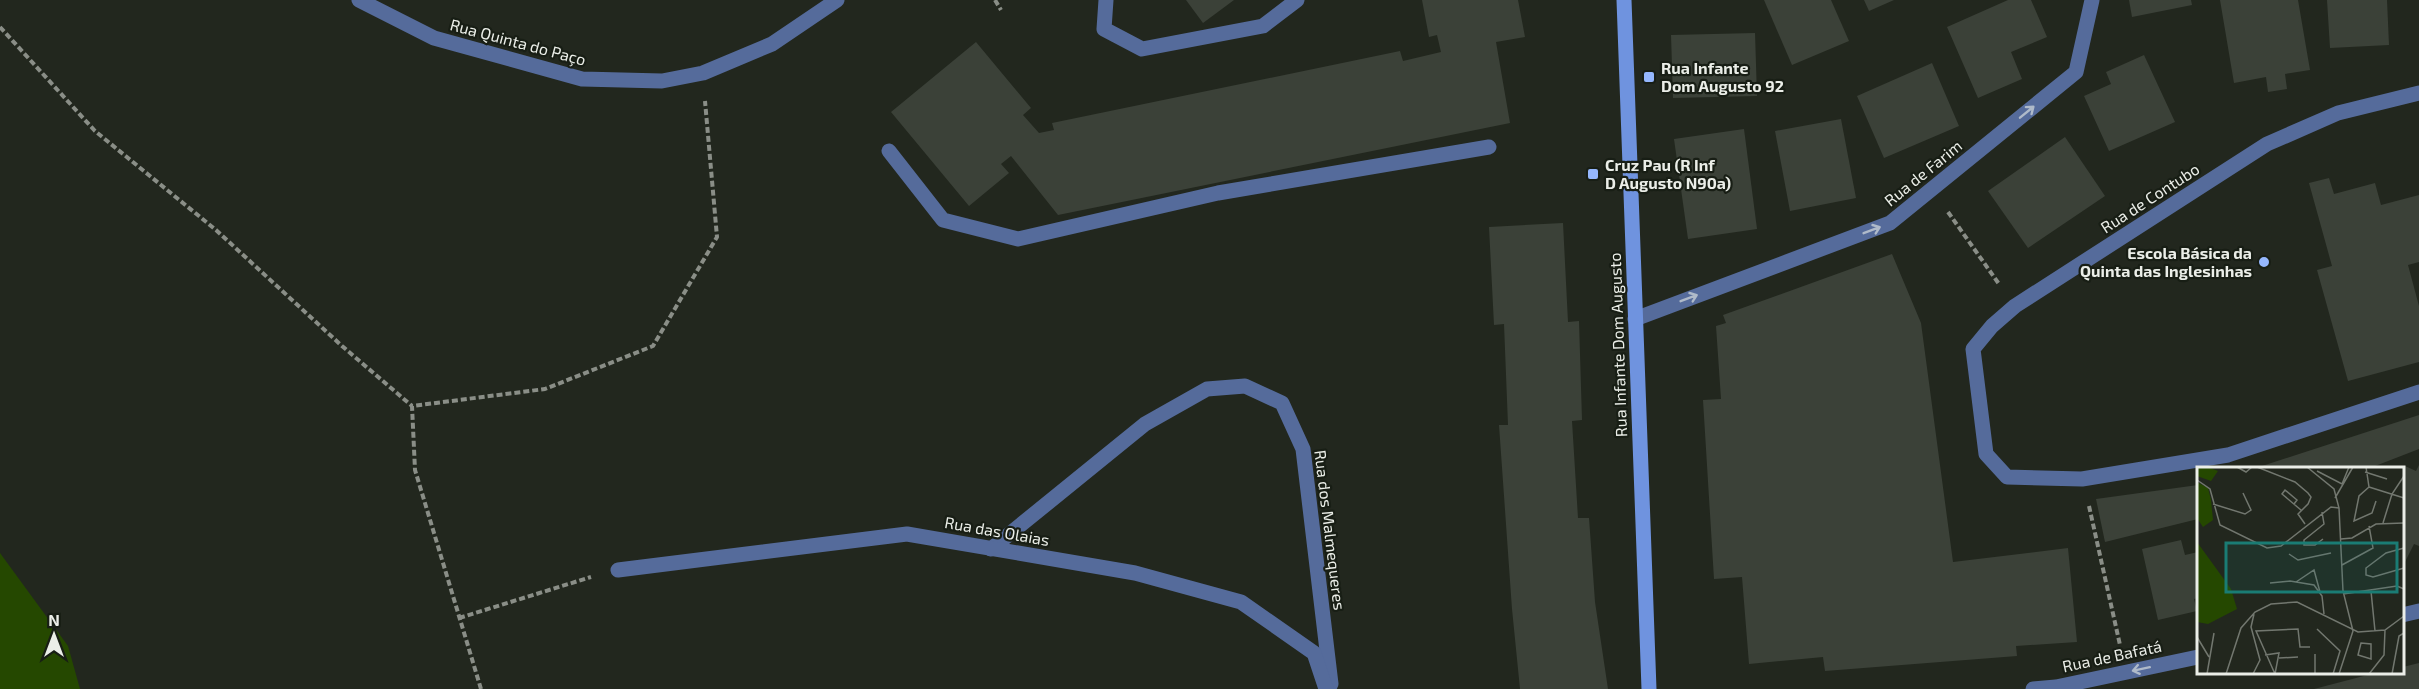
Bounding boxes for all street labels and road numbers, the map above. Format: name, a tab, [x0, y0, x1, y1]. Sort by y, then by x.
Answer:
street label: Rua Quinta do Paço	[448, 14, 588, 70]
street label: Rua de Farim	[1880, 136, 1965, 210]
street label: Rua de Contubo	[2097, 159, 2203, 236]
street label: Rua Infante Dom Augusto	[1605, 252, 1630, 438]
street label: Rua dos Malmequeres	[1311, 449, 1350, 611]
street label: Rua das Olaias	[943, 512, 1051, 549]
street label: Rua de Bafatá	[2060, 636, 2163, 675]

